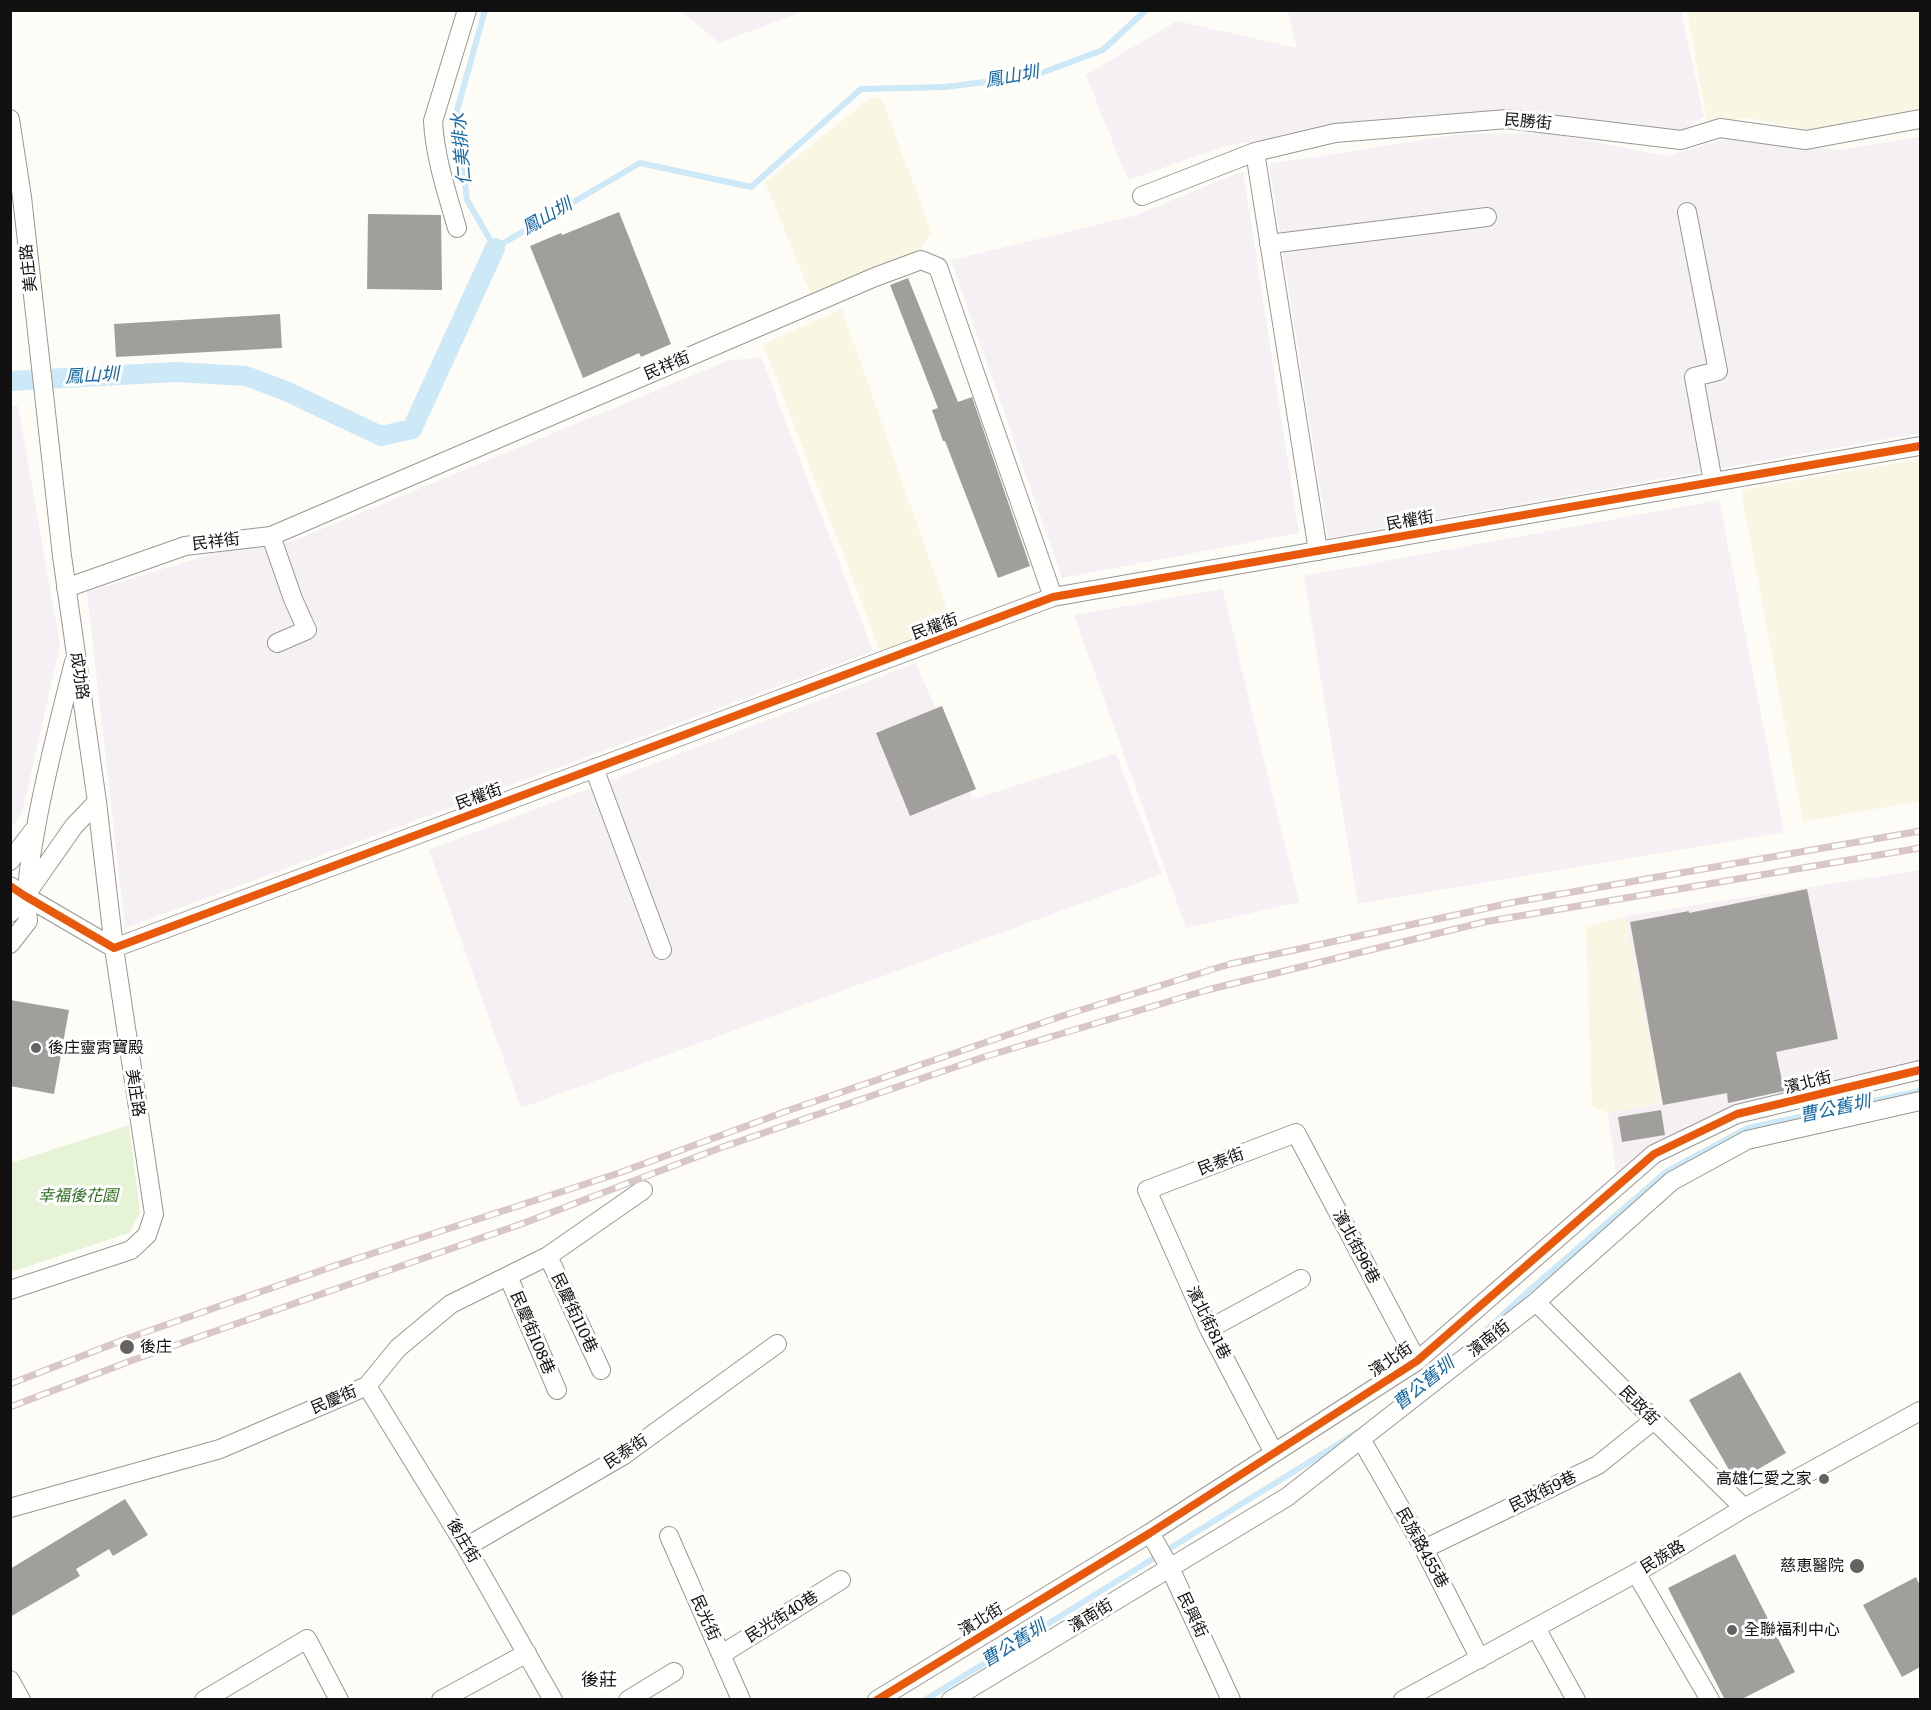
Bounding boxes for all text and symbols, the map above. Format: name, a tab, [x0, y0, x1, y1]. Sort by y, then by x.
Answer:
water label: 鳳山圳	[984, 62, 1040, 92]
street label: 民勝街	[1503, 110, 1553, 134]
water label: 仁美排水	[448, 112, 476, 186]
water label: 鳳山圳	[518, 194, 576, 240]
street label: 美庄路	[17, 243, 41, 293]
street label: 民祥街	[641, 348, 693, 384]
water label: 鳳山圳	[64, 364, 120, 388]
street label: 民權街	[1385, 507, 1435, 535]
street label: 民祥街	[191, 530, 241, 554]
street label: 民權街	[909, 610, 961, 644]
street label: 成功路	[66, 651, 92, 701]
street label: 民權街	[453, 780, 505, 814]
place label: 後庄靈霄寶殿	[48, 1038, 144, 1058]
marker: 後庄靈霄寶殿	[29, 1041, 43, 1055]
street label: 美庄路	[122, 1068, 148, 1118]
street label: 濱北街	[1782, 1068, 1834, 1098]
water label: 曹公舊圳	[1798, 1091, 1872, 1127]
street label: 民泰街	[1195, 1144, 1247, 1180]
park label: 幸福後花園	[38, 1186, 118, 1206]
street label: 濱北街96巷	[1329, 1207, 1383, 1287]
street label: 民慶街110巷	[547, 1270, 601, 1356]
street label: 濱北街81巷	[1182, 1283, 1234, 1363]
street label: 民慶街108巷	[506, 1288, 558, 1378]
street label: 濱南街	[1464, 1317, 1514, 1361]
place label: 後庄	[140, 1337, 172, 1357]
marker: 後庄	[118, 1338, 136, 1356]
street label: 濱北街	[1366, 1339, 1416, 1381]
water label: 曹公舊圳	[1389, 1353, 1459, 1415]
street label: 民慶街	[308, 1382, 360, 1418]
street label: 民政街	[1615, 1382, 1663, 1430]
street label: 民泰街	[601, 1431, 651, 1473]
street label: 民政街9巷	[1506, 1468, 1580, 1516]
place label: 高雄仁愛之家	[1716, 1469, 1812, 1489]
marker: 高雄仁愛之家	[1817, 1472, 1831, 1486]
street label: 民族路455巷	[1392, 1504, 1452, 1592]
street label: 後庄街	[442, 1515, 484, 1567]
street label: 民族路	[1637, 1536, 1689, 1578]
place label: 慈恵醫院	[1780, 1556, 1844, 1576]
marker: 慈恵醫院	[1848, 1557, 1866, 1575]
street label: 民光街40巷	[742, 1587, 822, 1647]
street label: 民興街	[1173, 1589, 1211, 1641]
street label: 民光街	[686, 1592, 724, 1644]
street label: 濱南街	[1065, 1595, 1117, 1637]
street label: 濱北街	[955, 1599, 1007, 1641]
water label: 曹公舊圳	[978, 1616, 1050, 1672]
place label: 全聯福利中心	[1744, 1620, 1840, 1640]
marker: 全聯福利中心	[1725, 1623, 1739, 1637]
district label: 後莊	[581, 1670, 617, 1692]

